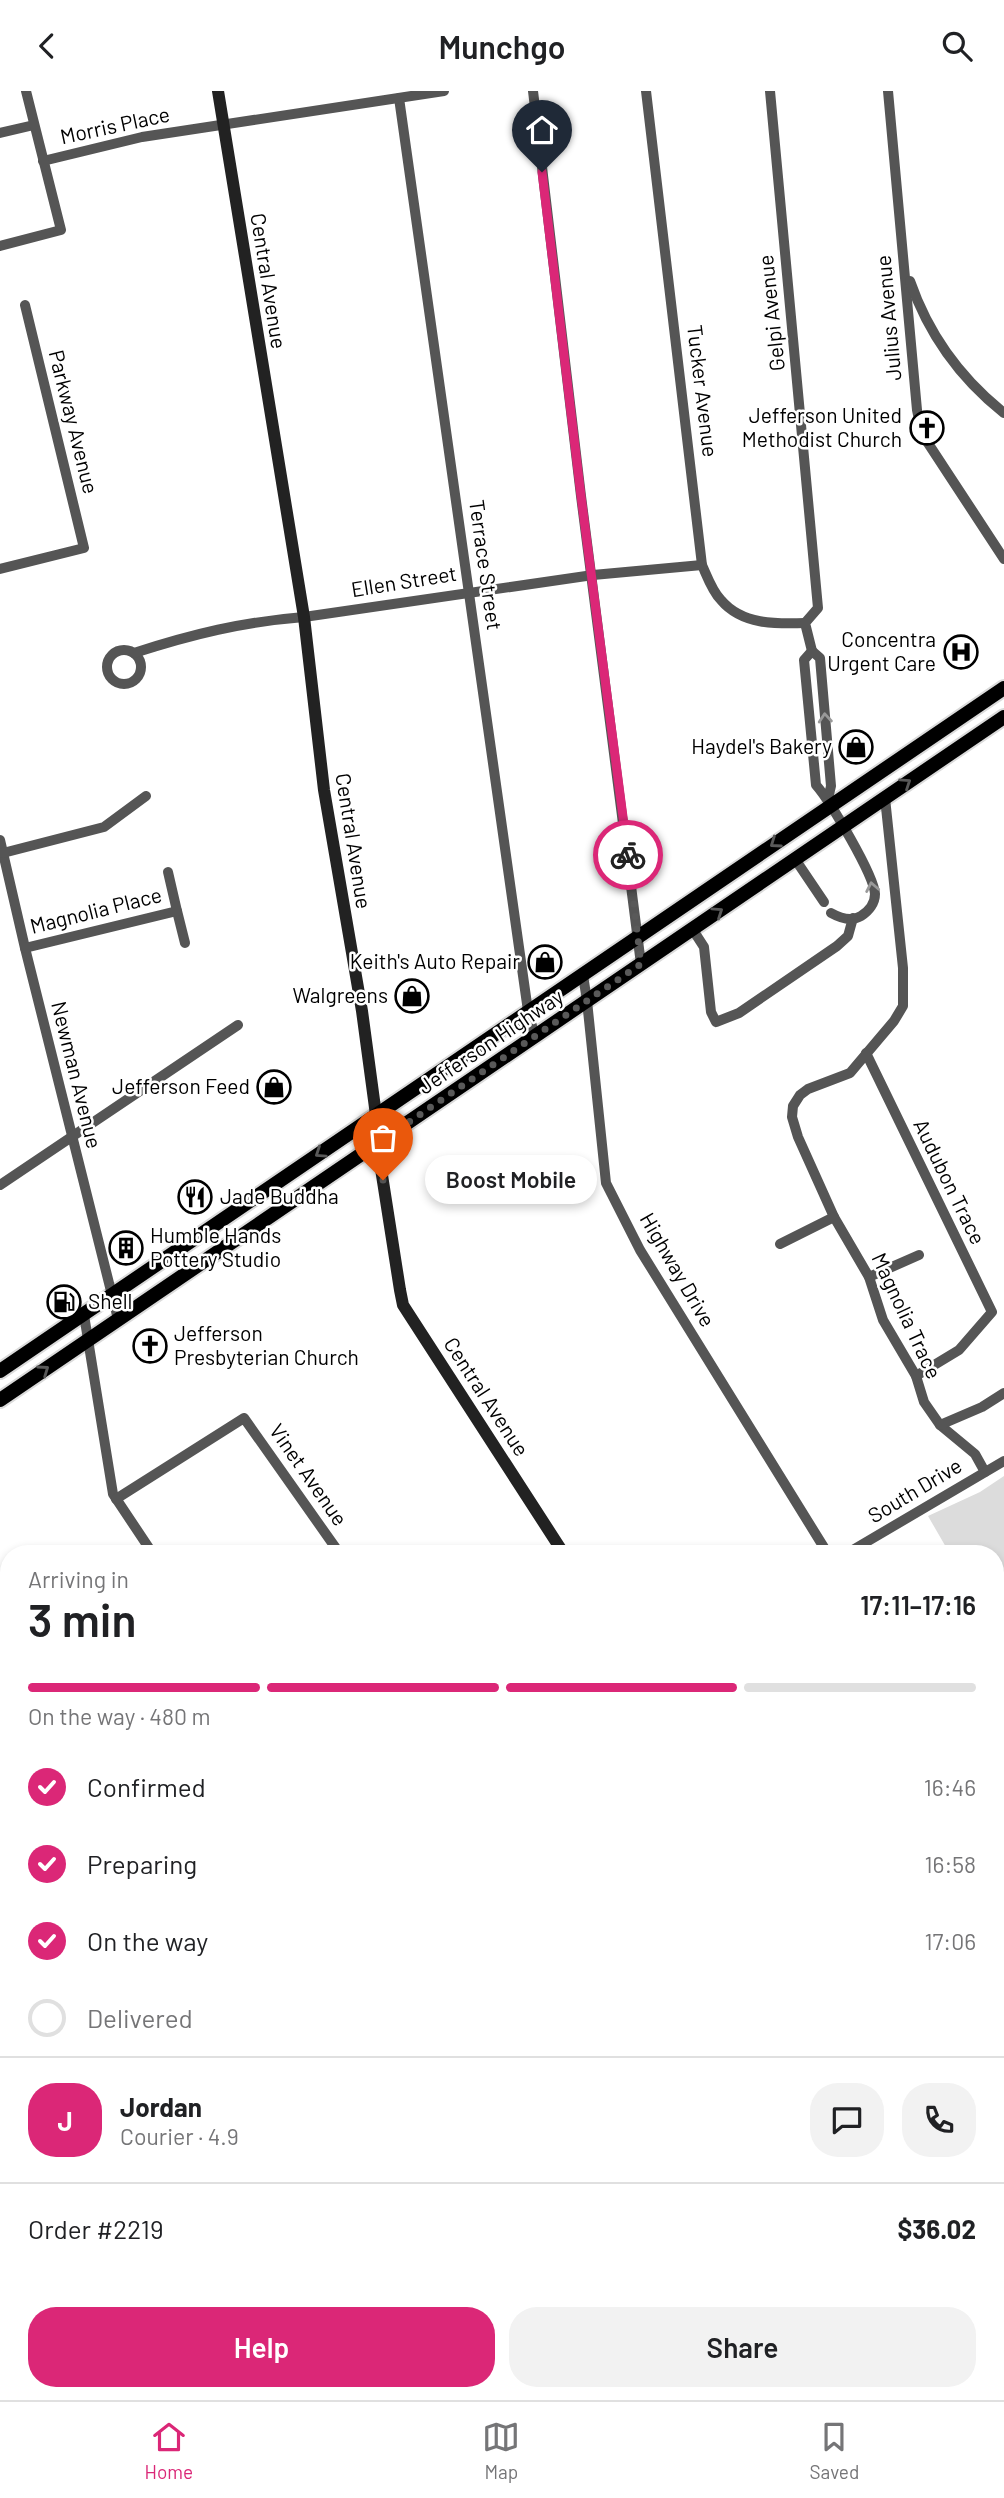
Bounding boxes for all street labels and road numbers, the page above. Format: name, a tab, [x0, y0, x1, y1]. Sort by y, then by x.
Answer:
street label: Morris Place	[58, 101, 172, 148]
street label: Central Avenue	[246, 211, 293, 350]
street label: Gelpi Avenue	[752, 254, 789, 373]
street label: Julius Avenue	[870, 254, 905, 382]
street label: Tucker Avenue	[683, 323, 724, 458]
street label: Parkway Avenue	[44, 347, 104, 496]
street label: Terrace Street	[465, 498, 508, 632]
street label: Ellen Street	[349, 560, 458, 601]
street label: Central Avenue	[331, 771, 378, 910]
street label: Magnolia Place	[27, 881, 164, 938]
street label: Jefferson Highway	[413, 983, 568, 1099]
street label: Newman Avenue	[47, 999, 108, 1151]
street label: Audubon Trace	[909, 1115, 991, 1248]
street label: Highway Drive	[636, 1208, 721, 1331]
street label: Magnolia Trace	[867, 1248, 947, 1382]
street label: Central Avenue	[439, 1332, 535, 1460]
street label: Vinet Avenue	[265, 1418, 353, 1530]
street label: South Drive	[863, 1452, 966, 1527]

